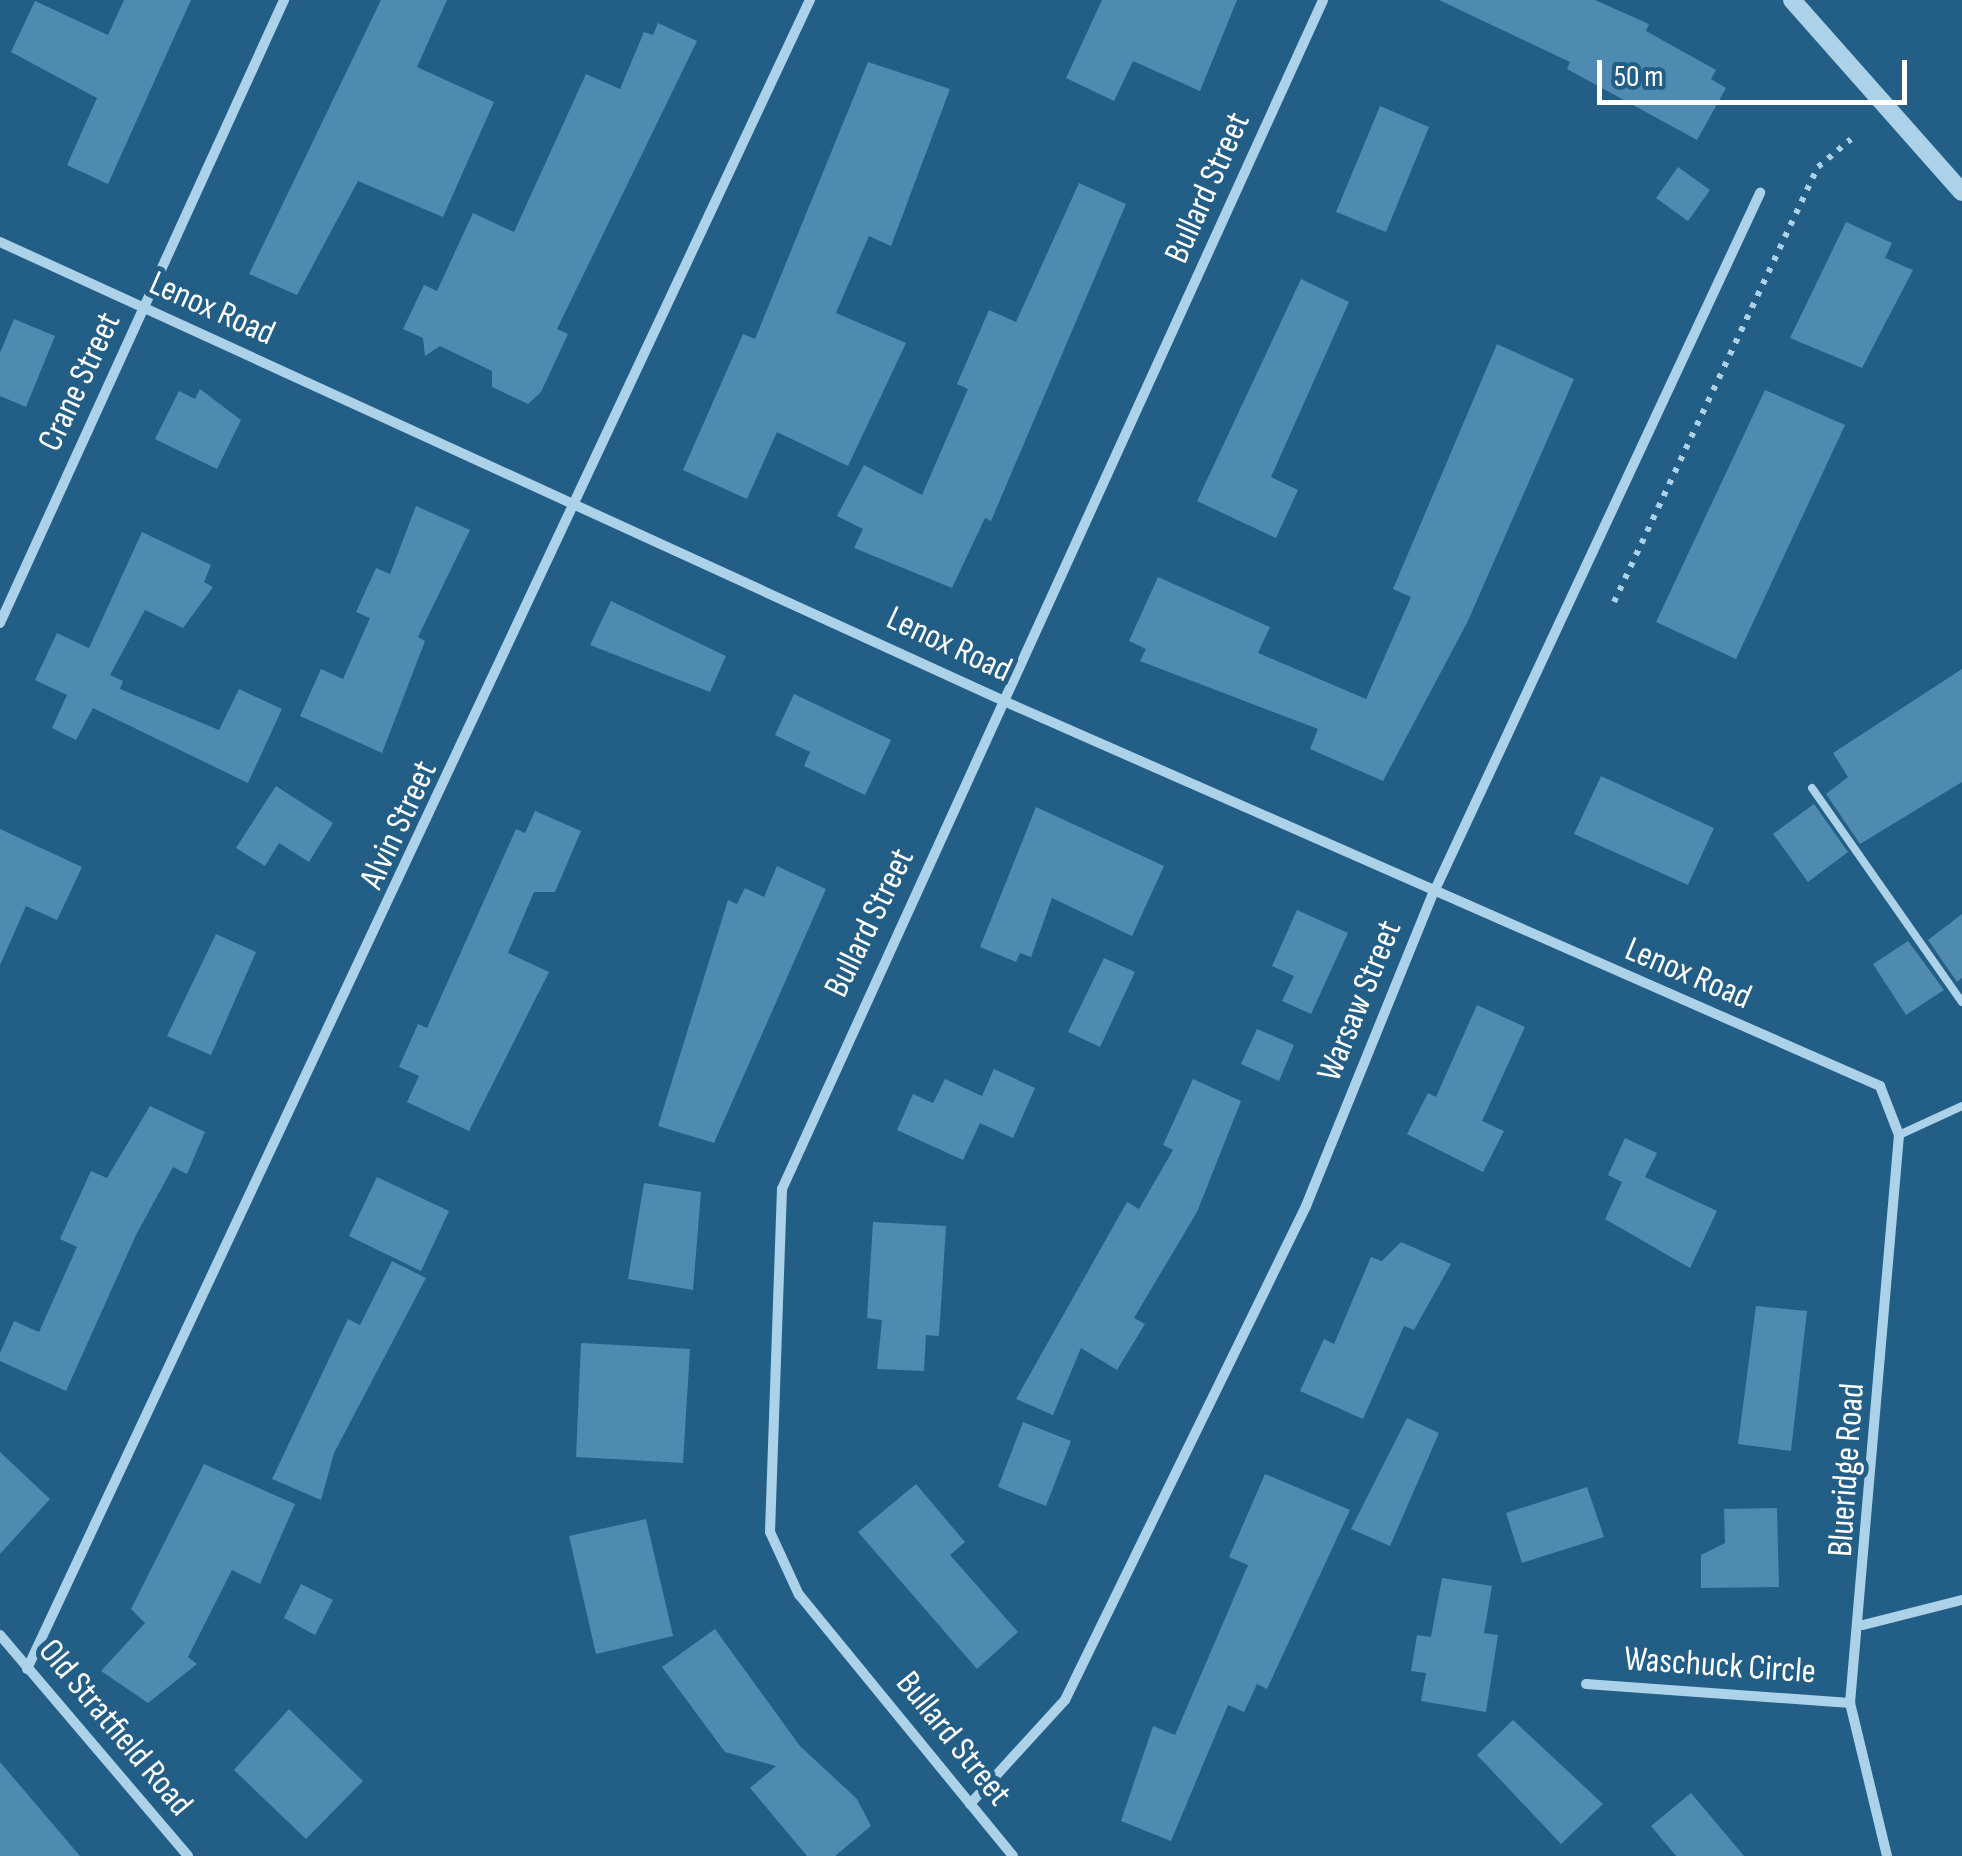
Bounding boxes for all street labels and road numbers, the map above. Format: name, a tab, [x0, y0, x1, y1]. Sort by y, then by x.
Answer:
street label: Bullard Street	[1156, 106, 1260, 270]
street label: Lenox Road	[143, 263, 281, 355]
street label: Crane Street	[30, 306, 130, 458]
street label: Lenox Road	[880, 598, 1018, 692]
street label: Alvin Street	[351, 754, 447, 896]
street label: Bullard Street	[816, 842, 924, 1004]
street label: Warsaw Street	[1309, 915, 1411, 1087]
street label: Lenox Road	[1619, 929, 1757, 1019]
street label: Blueridge Road	[1820, 1382, 1874, 1558]
street label: Old Stratfield Road	[29, 1631, 201, 1825]
street label: Waschuck Circle	[1623, 1638, 1817, 1694]
street label: Bullard Street	[886, 1664, 1020, 1814]

